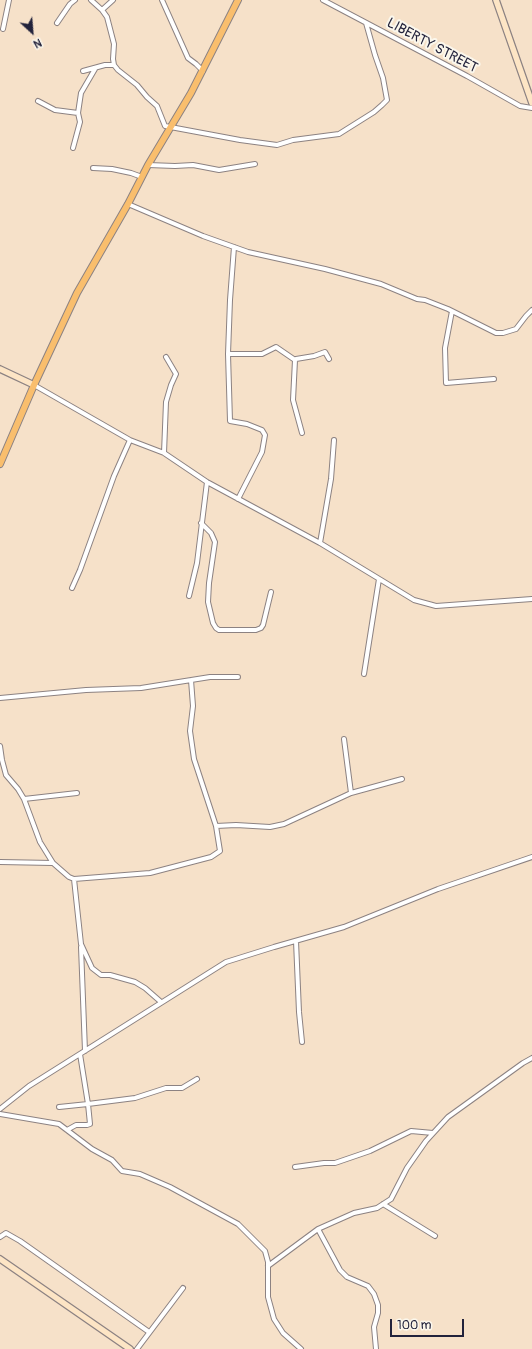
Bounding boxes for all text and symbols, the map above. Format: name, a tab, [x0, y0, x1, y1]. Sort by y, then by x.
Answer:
north arrow	[12, 12, 52, 52]
street label: LIBERTY STREET	[384, 15, 480, 77]
text: N	[31, 36, 44, 51]
scale bar	[392, 1311, 466, 1337]
text: 100 m	[397, 1318, 431, 1333]

